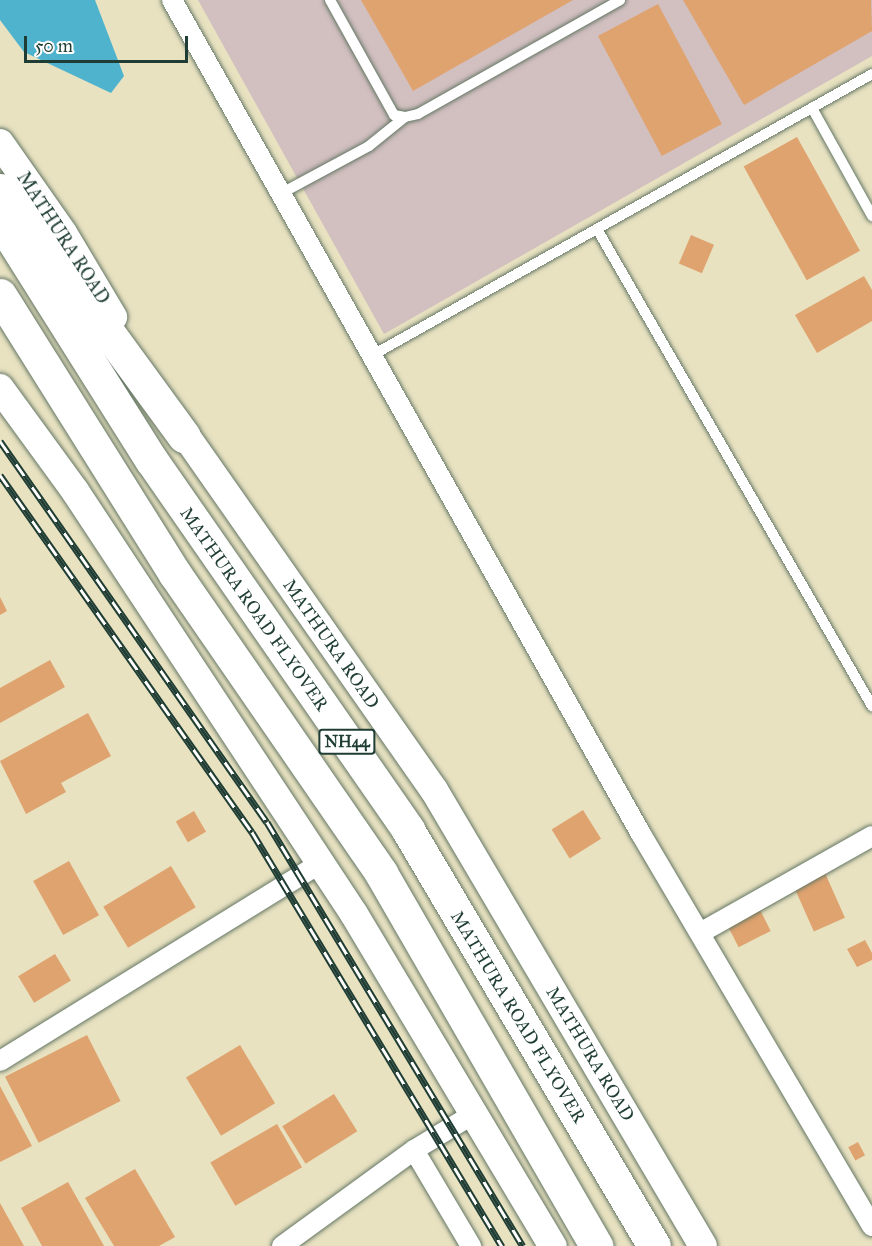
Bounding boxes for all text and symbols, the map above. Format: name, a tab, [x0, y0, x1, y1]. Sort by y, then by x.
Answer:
scale bar	[27, 24, 190, 62]
text: 50 m	[35, 35, 73, 57]
street label: MATHURA ROAD	[12, 168, 114, 308]
street label: MATHURA ROAD FLYOVER	[175, 503, 333, 715]
street label: MATHURA ROAD	[278, 575, 384, 713]
road number: NH44	[317, 729, 377, 755]
street label: MATHURA ROAD FLYOVER	[446, 907, 590, 1127]
street label: MATHURA ROAD	[541, 983, 639, 1125]

